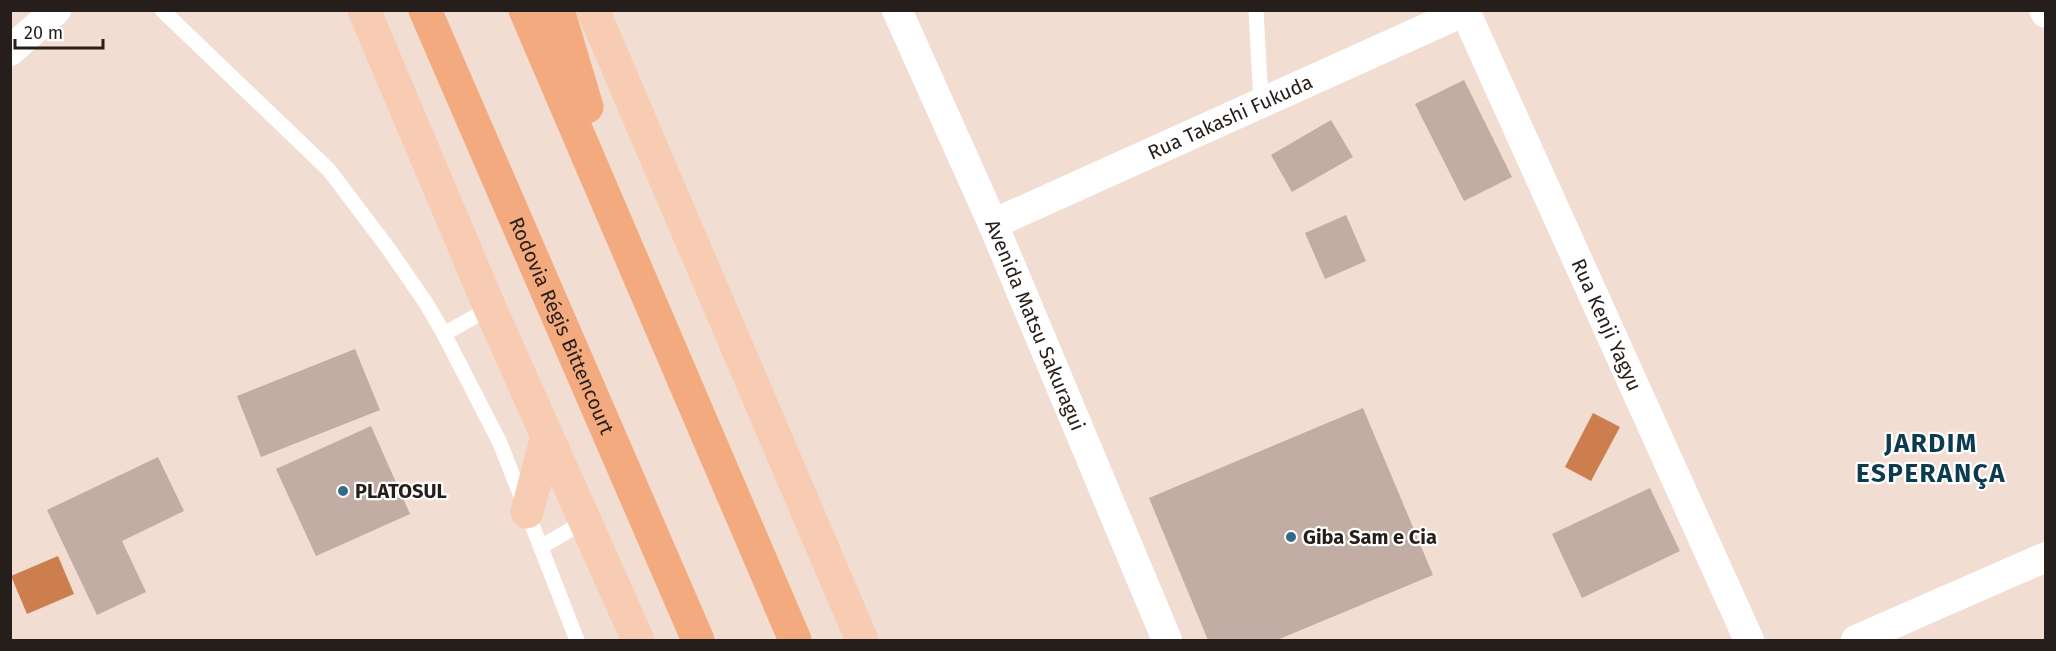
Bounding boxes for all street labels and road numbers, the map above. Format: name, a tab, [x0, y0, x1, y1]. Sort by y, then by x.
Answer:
street label: Rua Takashi Fukuda	[1144, 69, 1316, 165]
street label: Rodovia Régis Bittencourt	[504, 213, 620, 439]
street label: Avenida Matsu Sakuragui	[980, 216, 1090, 434]
street label: Rua Kenji Yagyu	[1566, 255, 1647, 395]

